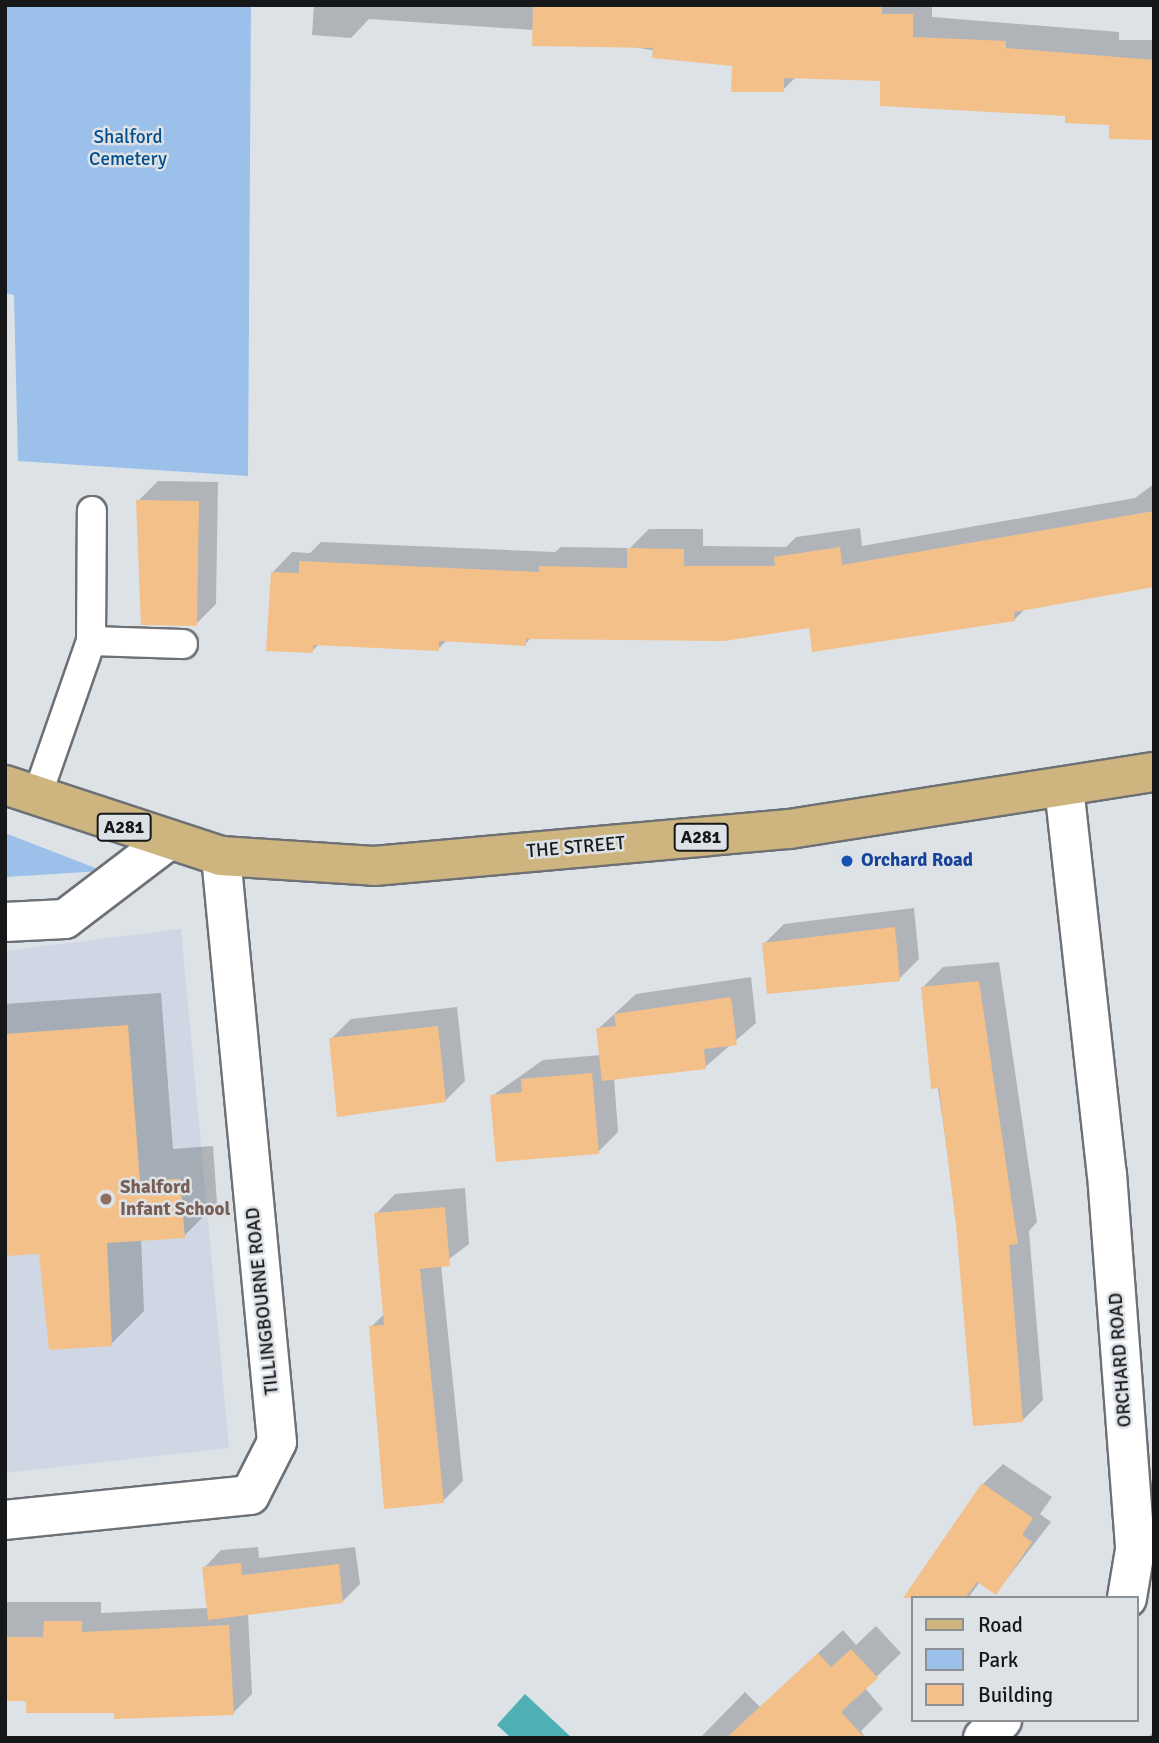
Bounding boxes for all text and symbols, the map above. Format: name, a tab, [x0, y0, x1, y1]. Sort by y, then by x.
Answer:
park label: Shalford Cemetery	[89, 127, 167, 171]
road number: A281	[96, 812, 152, 842]
road number: A281	[673, 822, 729, 852]
street label: THE STREET	[526, 832, 626, 864]
place label: Orchard Road	[861, 850, 973, 872]
marker: Orchard Road	[839, 853, 855, 869]
place label: Shalford Infant School	[120, 1177, 230, 1221]
marker: Shalford Infant School	[98, 1191, 114, 1207]
street label: TILLINGBOURNE ROAD	[242, 1206, 284, 1396]
street label: ORCHARD ROAD	[1105, 1292, 1137, 1428]
legend	[911, 1596, 1138, 1722]
text: Road	[978, 1612, 1023, 1638]
text: Park	[978, 1647, 1018, 1673]
text: Building	[978, 1682, 1053, 1708]

